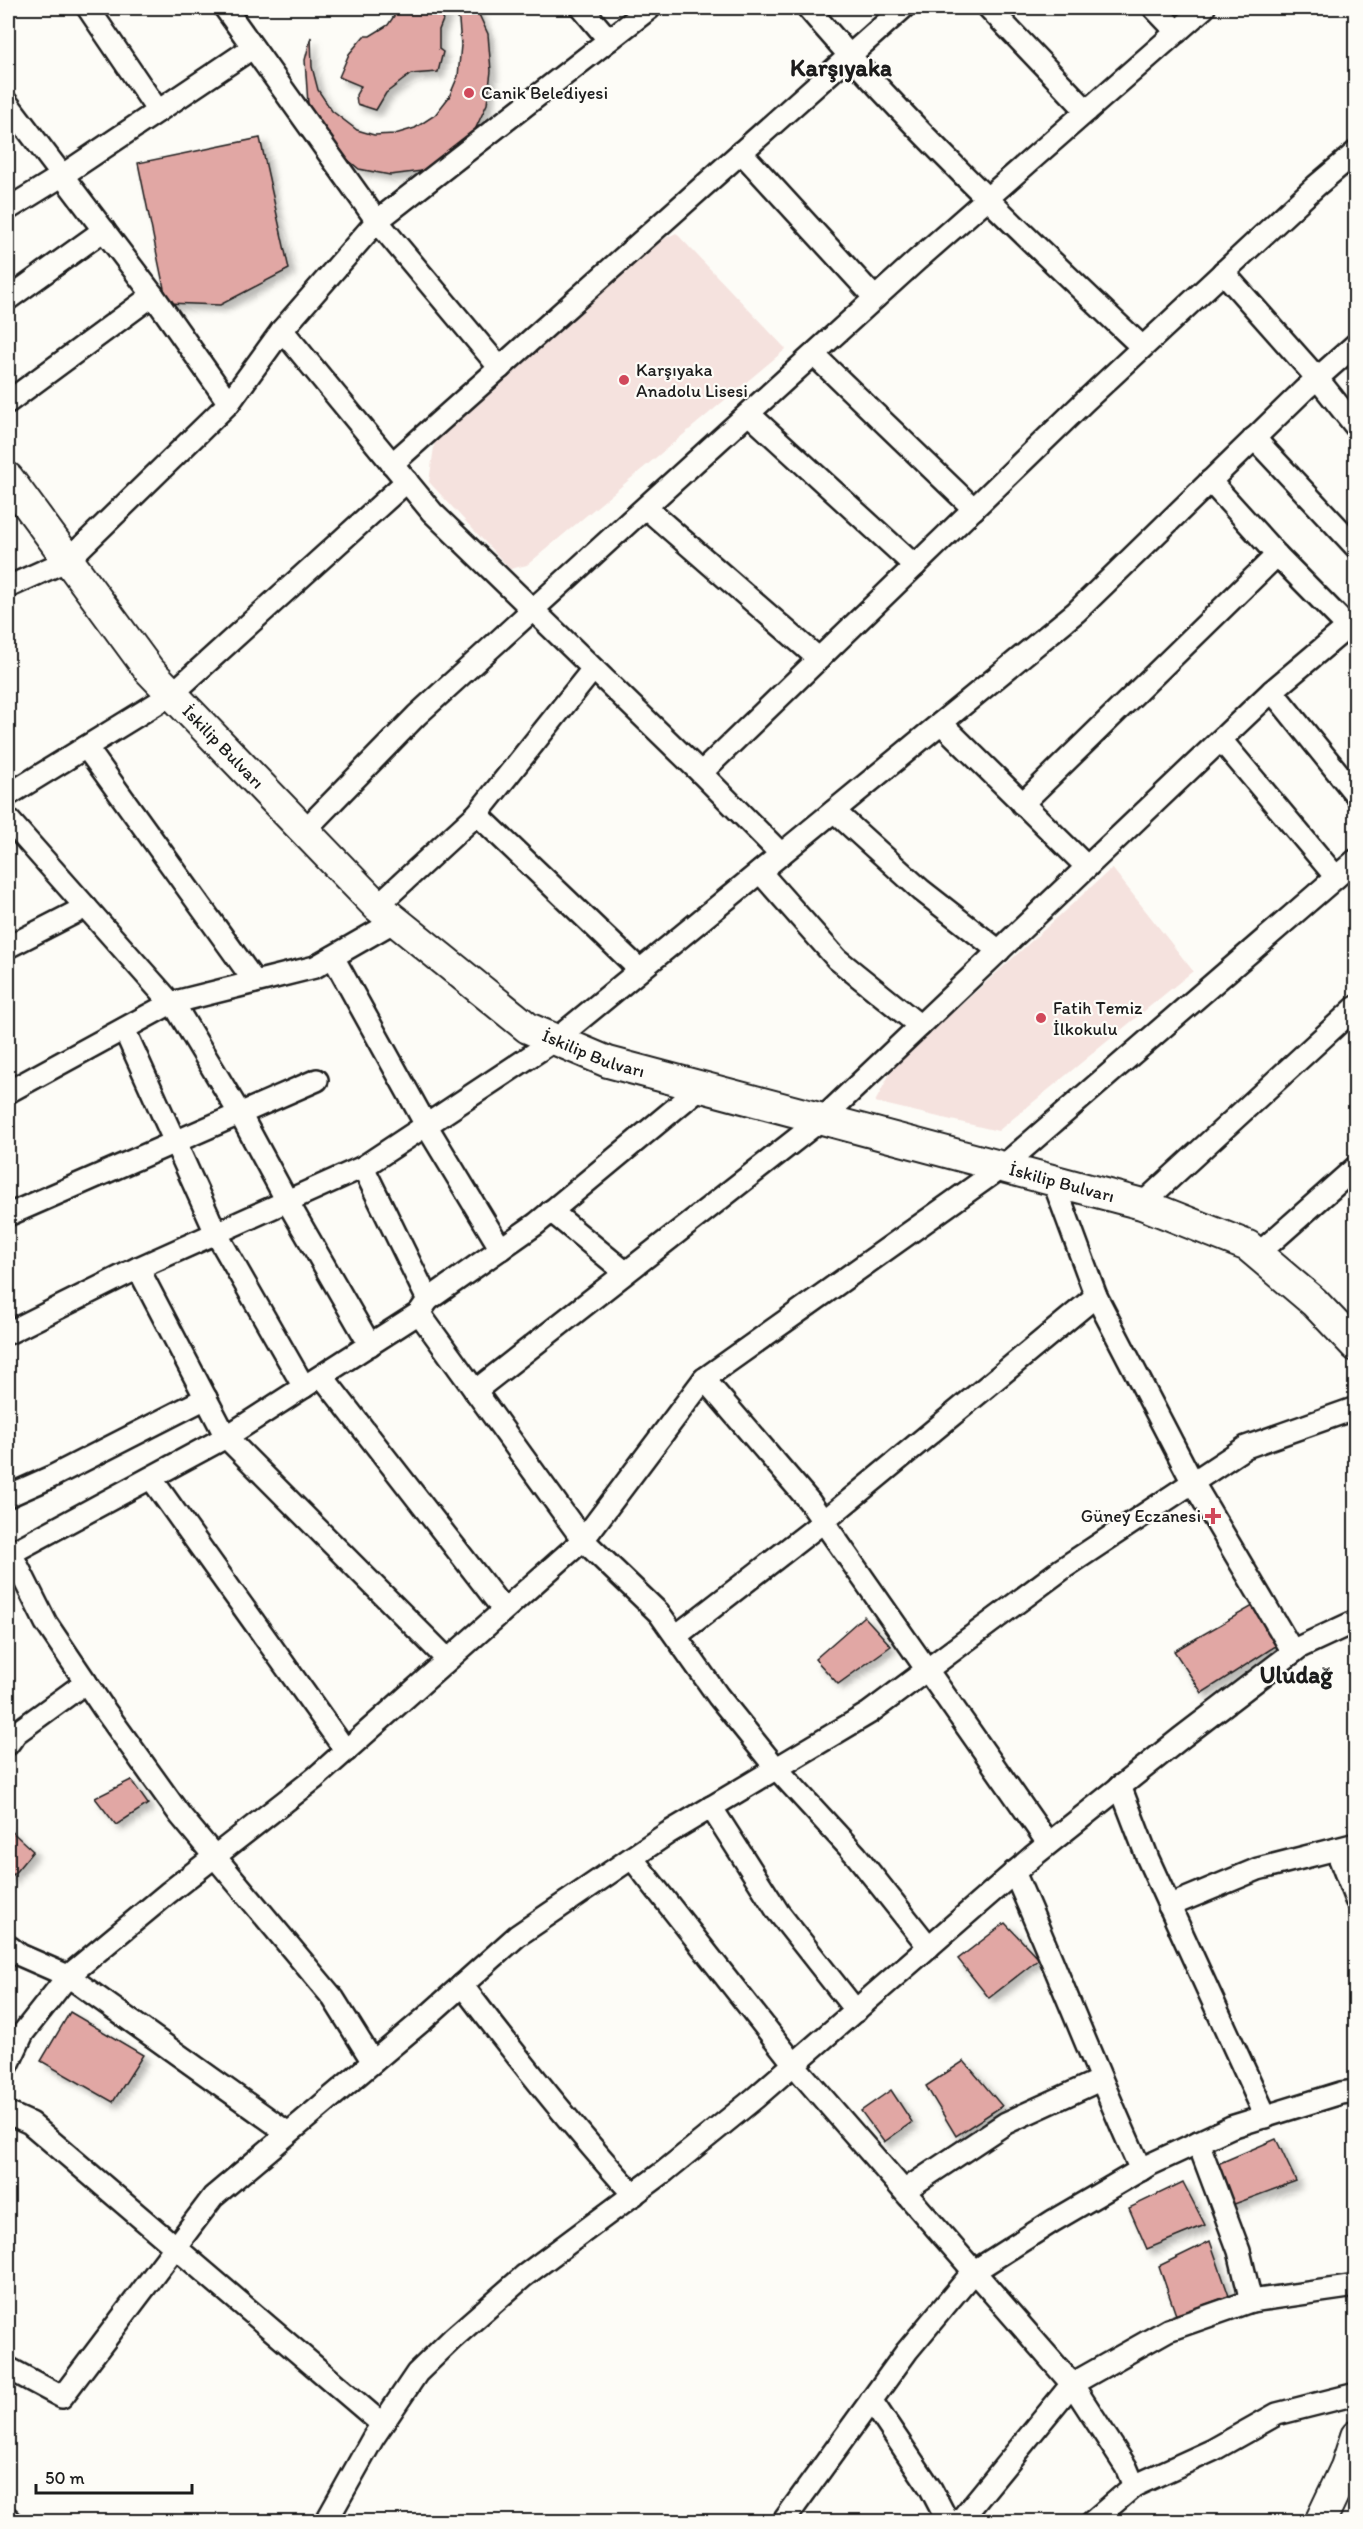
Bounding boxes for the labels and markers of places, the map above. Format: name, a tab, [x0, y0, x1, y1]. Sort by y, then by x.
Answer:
place label: Canik Belediyesi	[481, 82, 608, 104]
marker: Canik Belediyesi	[462, 86, 476, 100]
place label: Karşıyaka Anadolu Lisesi	[636, 359, 748, 402]
marker: Karşıyaka Anadolu Lisesi	[617, 373, 631, 387]
place label: Fatih Temiz İlkokulu	[1053, 997, 1143, 1040]
marker: Fatih Temiz İlkokulu	[1034, 1011, 1048, 1025]
place label: Güney Eczanesi	[1081, 1505, 1201, 1527]
marker: Güney Eczanesi	[1206, 1509, 1220, 1523]

